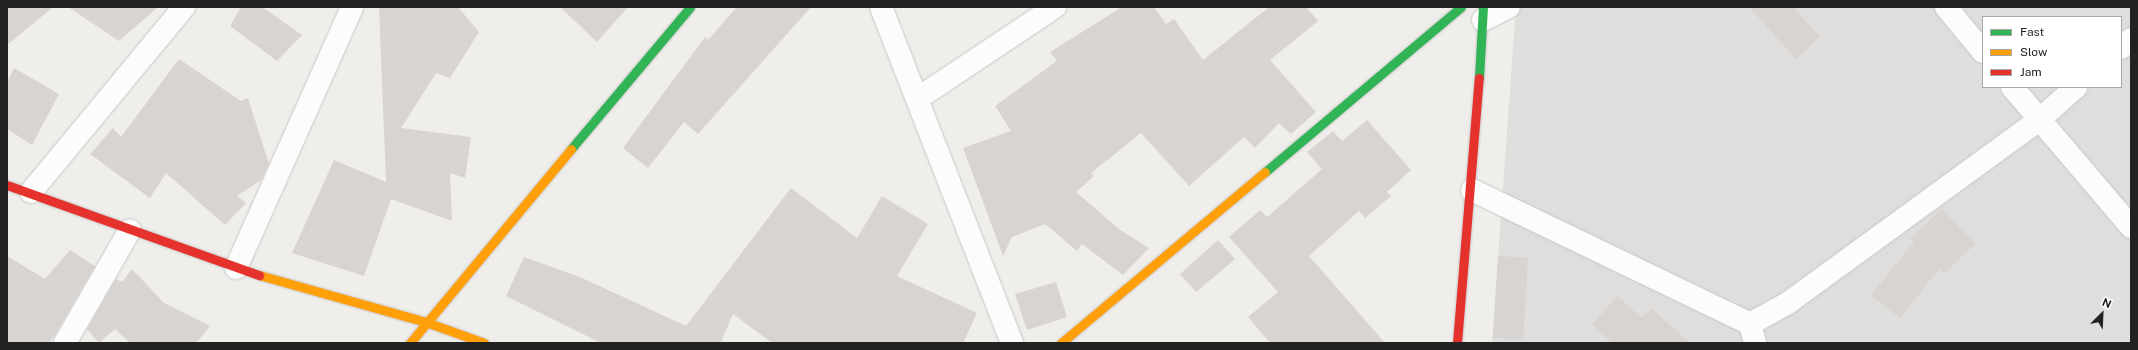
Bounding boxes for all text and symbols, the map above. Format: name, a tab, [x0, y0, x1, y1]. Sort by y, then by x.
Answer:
legend	[1982, 16, 2122, 88]
text: Fast	[2020, 25, 2044, 39]
text: Slow	[2020, 45, 2047, 59]
text: Jam	[2020, 65, 2042, 79]
north arrow	[2082, 294, 2122, 334]
text: N	[2101, 296, 2113, 310]

